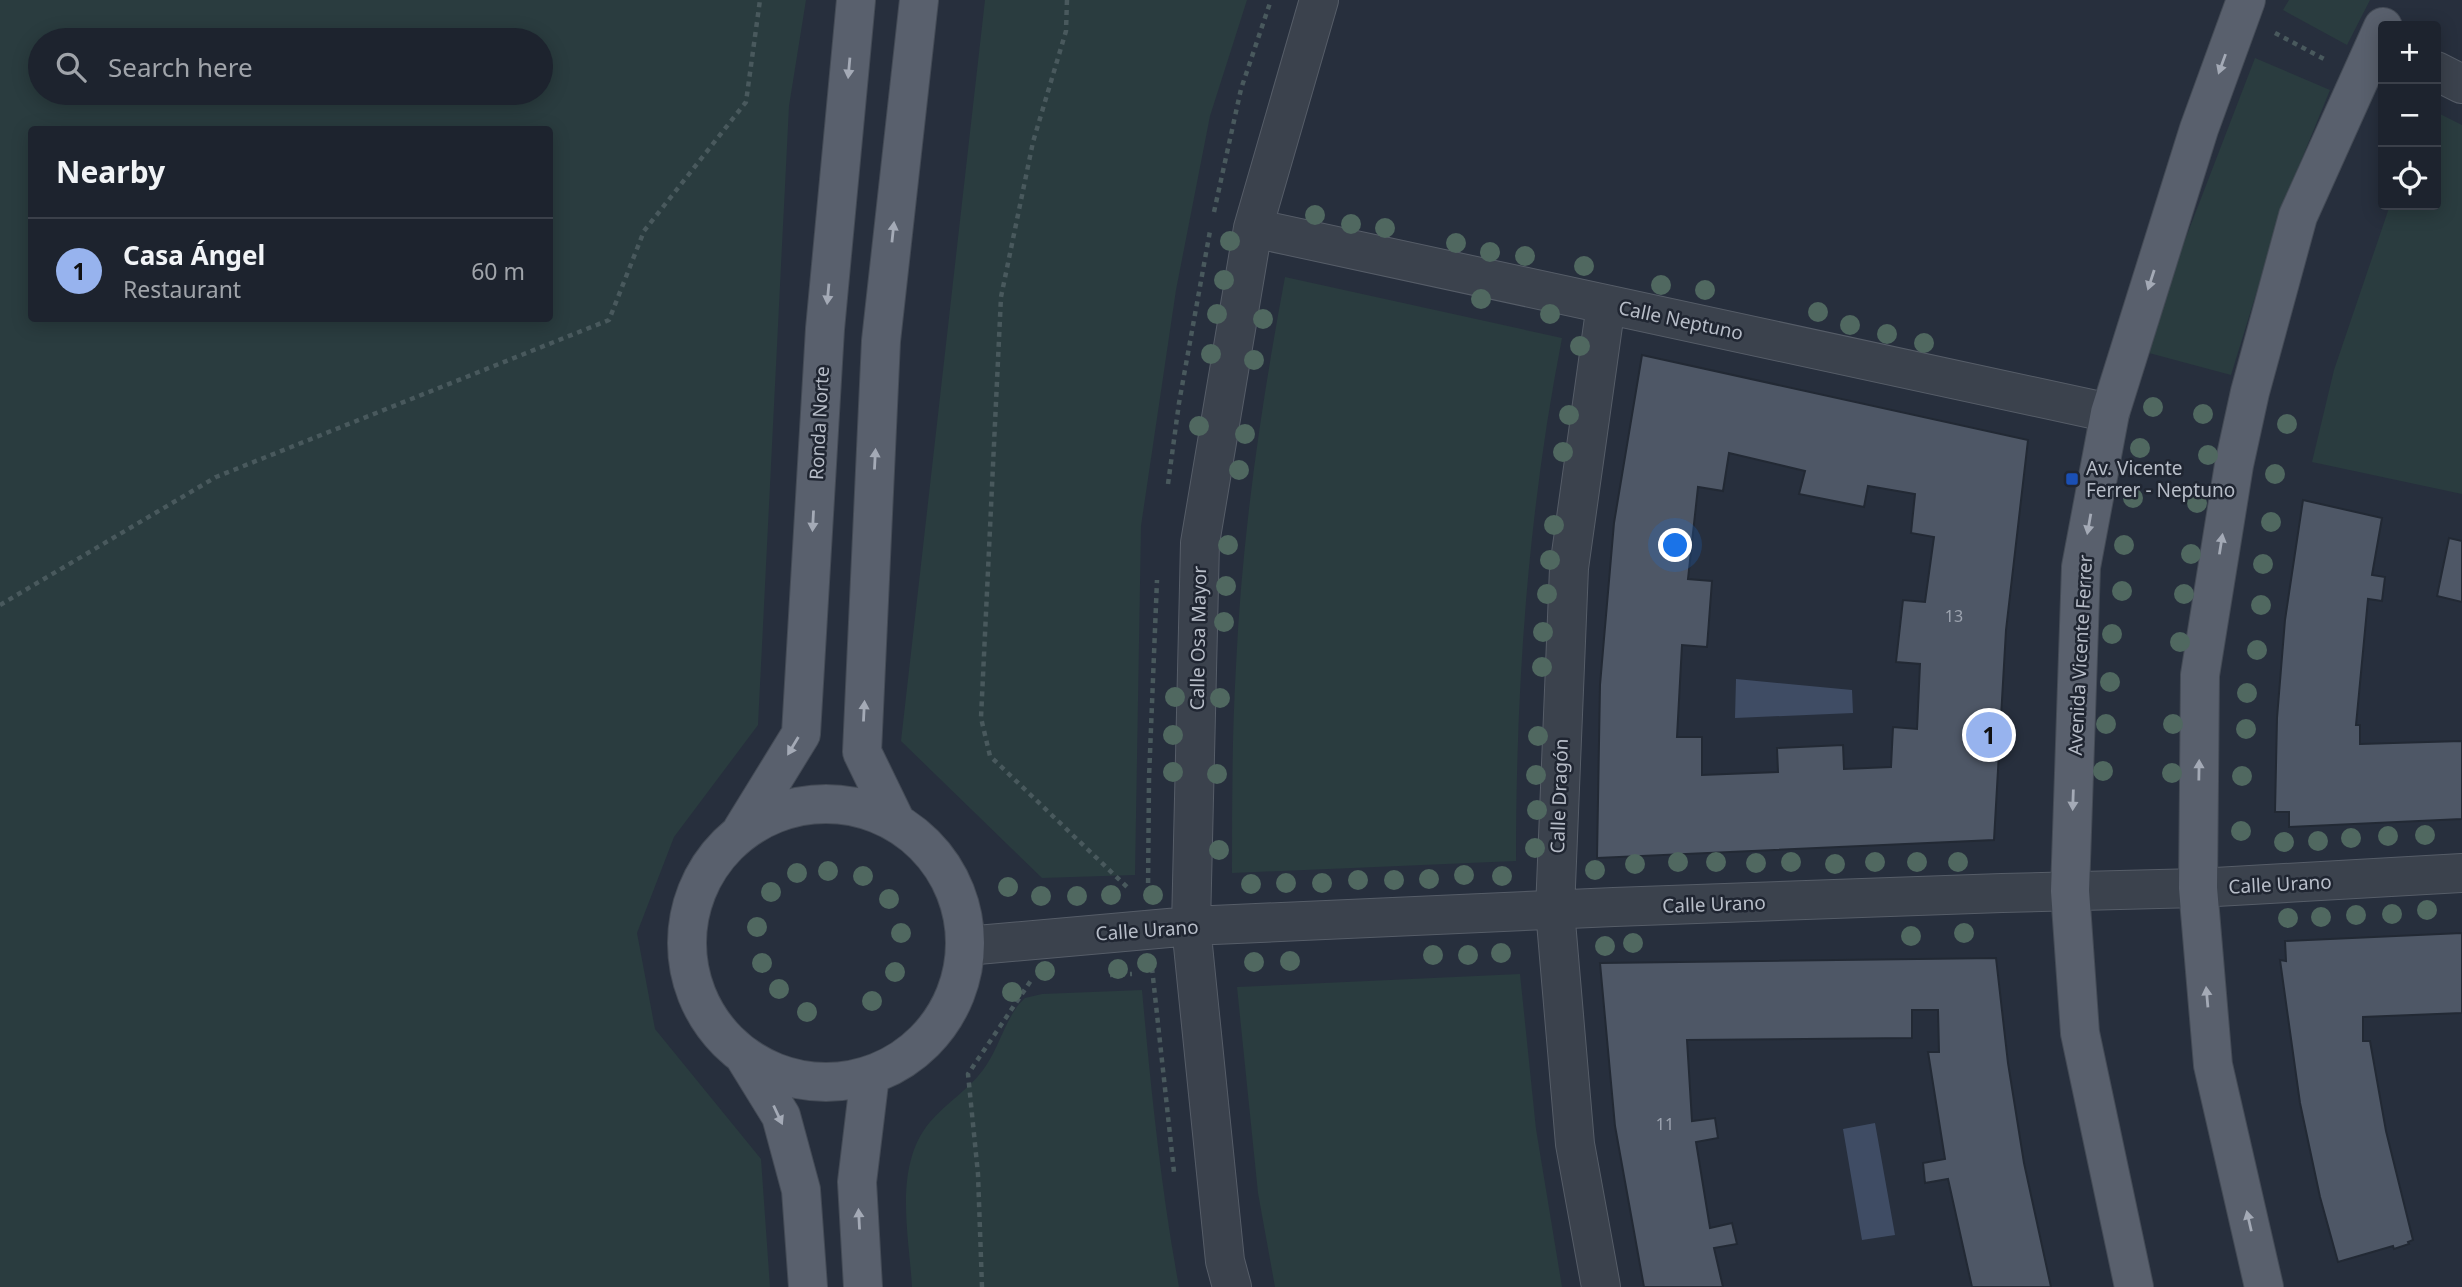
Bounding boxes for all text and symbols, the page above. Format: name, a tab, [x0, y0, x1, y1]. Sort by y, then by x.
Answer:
map controls	[2378, 21, 2441, 210]
button: +	[2378, 21, 2441, 84]
search box	[28, 28, 553, 105]
icon: search	[52, 48, 90, 86]
text: Search here	[108, 49, 253, 85]
one-way arrow	[2217, 54, 2228, 75]
one-way arrow	[844, 57, 855, 79]
button: −	[2378, 84, 2441, 147]
button: locate	[2378, 147, 2441, 210]
text: Nearby	[56, 151, 165, 192]
one-way arrow	[888, 221, 899, 243]
text: Casa Ángel	[123, 237, 265, 273]
text: 1	[72, 255, 86, 287]
text: 60 m	[471, 255, 525, 287]
one-way arrow	[2146, 270, 2156, 291]
text: Restaurant	[123, 273, 241, 305]
one-way arrow	[822, 284, 833, 306]
street label: Calle Neptuno	[1616, 294, 1746, 346]
street label: Ronda Norte	[803, 366, 835, 480]
one-way arrow	[870, 448, 881, 470]
place label: Av. Vicente Ferrer - Neptuno	[2086, 455, 2235, 503]
marker: Av. Vicente Ferrer - Neptuno	[2064, 471, 2080, 487]
one-way arrow	[808, 511, 819, 533]
one-way arrow	[2083, 513, 2094, 535]
your location	[1658, 528, 1692, 562]
one-way arrow	[2216, 533, 2227, 555]
street label: Avenida Vicente Ferrer	[2062, 554, 2098, 756]
street label: Calle Osa Mayor	[1184, 565, 1212, 711]
house number: 13	[1945, 605, 1963, 627]
one-way arrow	[859, 699, 870, 721]
pin: 1	[1966, 709, 2012, 761]
one-way arrow	[787, 737, 800, 756]
street label: Calle Dragón	[1544, 738, 1574, 854]
one-way arrow	[2193, 759, 2205, 781]
one-way arrow	[2067, 789, 2079, 811]
street label: Calle Urano	[2228, 868, 2332, 900]
street label: Calle Urano	[1662, 889, 1766, 919]
street label: Calle Urano	[1095, 913, 1199, 947]
one-way arrow	[2201, 986, 2212, 1008]
one-way arrow	[772, 1105, 784, 1125]
house number: 11	[1656, 1113, 1674, 1135]
one-way arrow	[854, 1208, 865, 1230]
one-way arrow	[2243, 1209, 2254, 1231]

